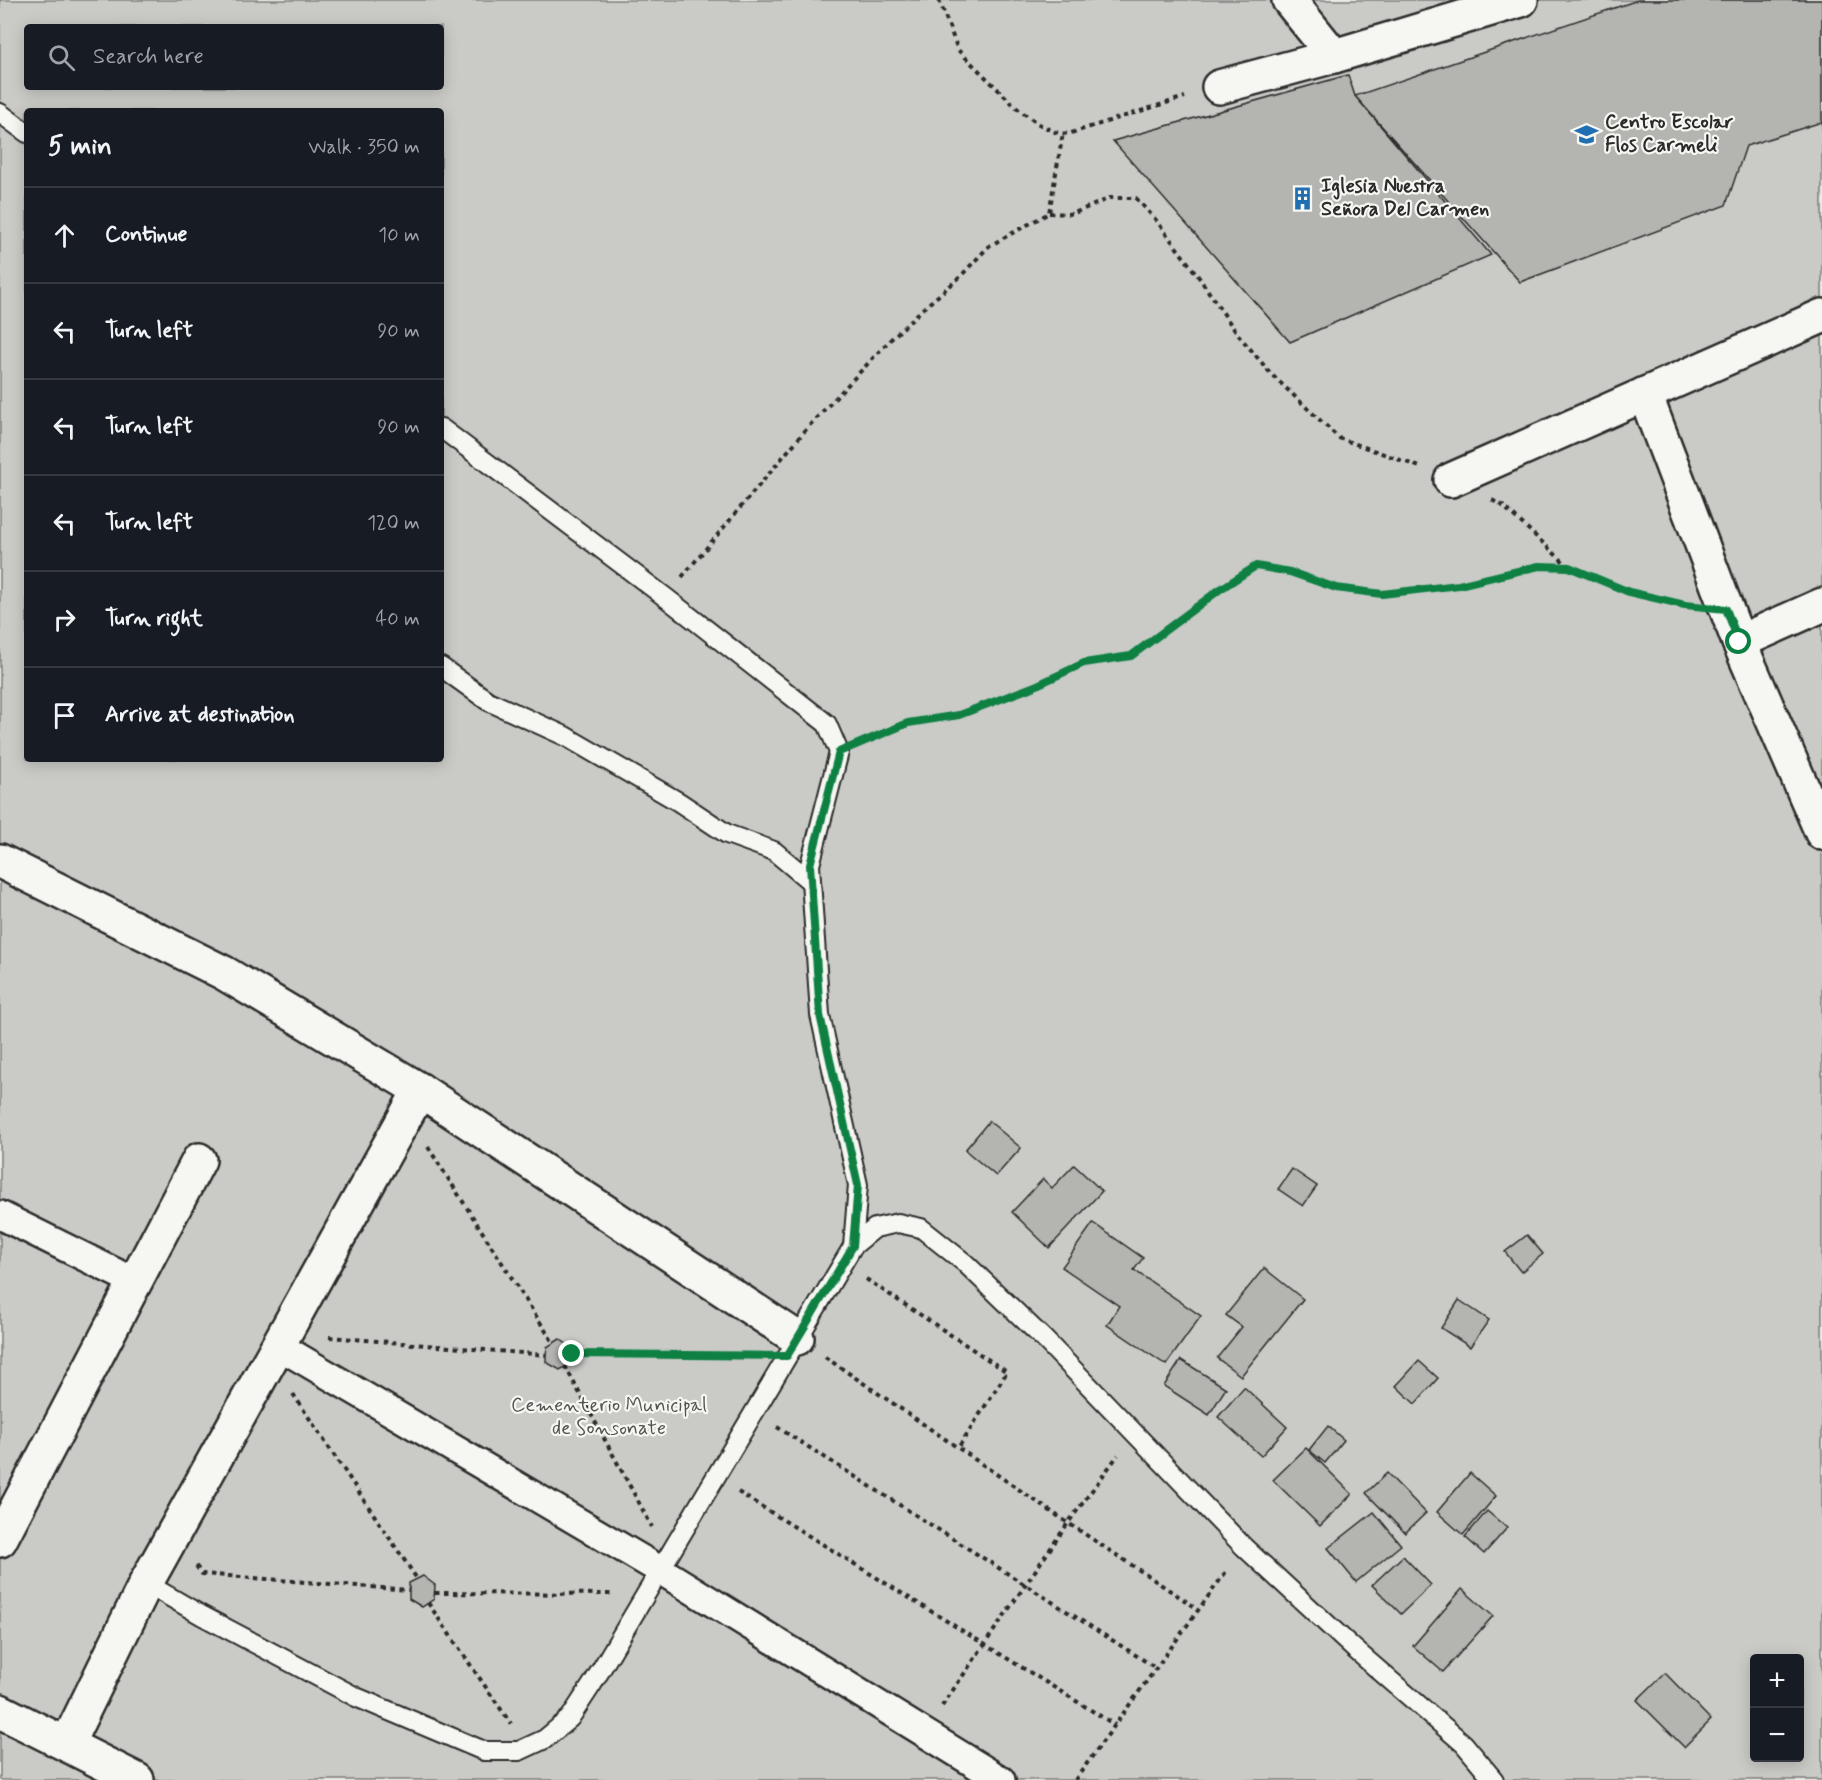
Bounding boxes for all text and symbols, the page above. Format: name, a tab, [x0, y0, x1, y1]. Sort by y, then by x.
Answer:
search box	[24, 24, 444, 90]
icon: search	[45, 41, 78, 74]
text: Search here	[93, 43, 204, 71]
place label: Centro Escolar Flos Carmeli	[1605, 109, 1734, 159]
school or university icon: Centro Escolar Flos Carmeli	[1574, 121, 1600, 147]
text: 5 min	[48, 130, 112, 164]
text: Walk · 350 m	[308, 134, 420, 161]
place label: Iglesia Nuestra Señora Del Carmen	[1321, 173, 1489, 223]
building icon: Iglesia Nuestra Señora Del Carmen	[1290, 185, 1316, 211]
icon: ahead	[48, 219, 81, 252]
text: Continue	[105, 221, 187, 249]
text: 10 m	[378, 222, 420, 249]
icon: left	[48, 315, 81, 348]
text: Turn left	[105, 317, 193, 345]
text: 90 m	[377, 318, 420, 345]
icon: left	[48, 411, 81, 444]
text: Turn left	[105, 413, 193, 441]
text: 90 m	[377, 414, 420, 441]
icon: left	[48, 507, 81, 540]
text: Turn left	[105, 509, 193, 537]
text: 120 m	[367, 510, 420, 537]
icon: right	[48, 603, 81, 636]
text: Turn right	[105, 605, 203, 633]
text: 40 m	[376, 606, 420, 633]
route start	[1725, 628, 1751, 654]
icon: arrive	[48, 699, 81, 732]
text: Arrive at destination	[105, 701, 295, 729]
route end	[558, 1340, 584, 1366]
park label: Cementerio Municipal de Sonsonate	[511, 1392, 707, 1442]
map controls	[1750, 1654, 1804, 1762]
button: +	[1750, 1654, 1804, 1708]
button: −	[1750, 1708, 1804, 1762]

